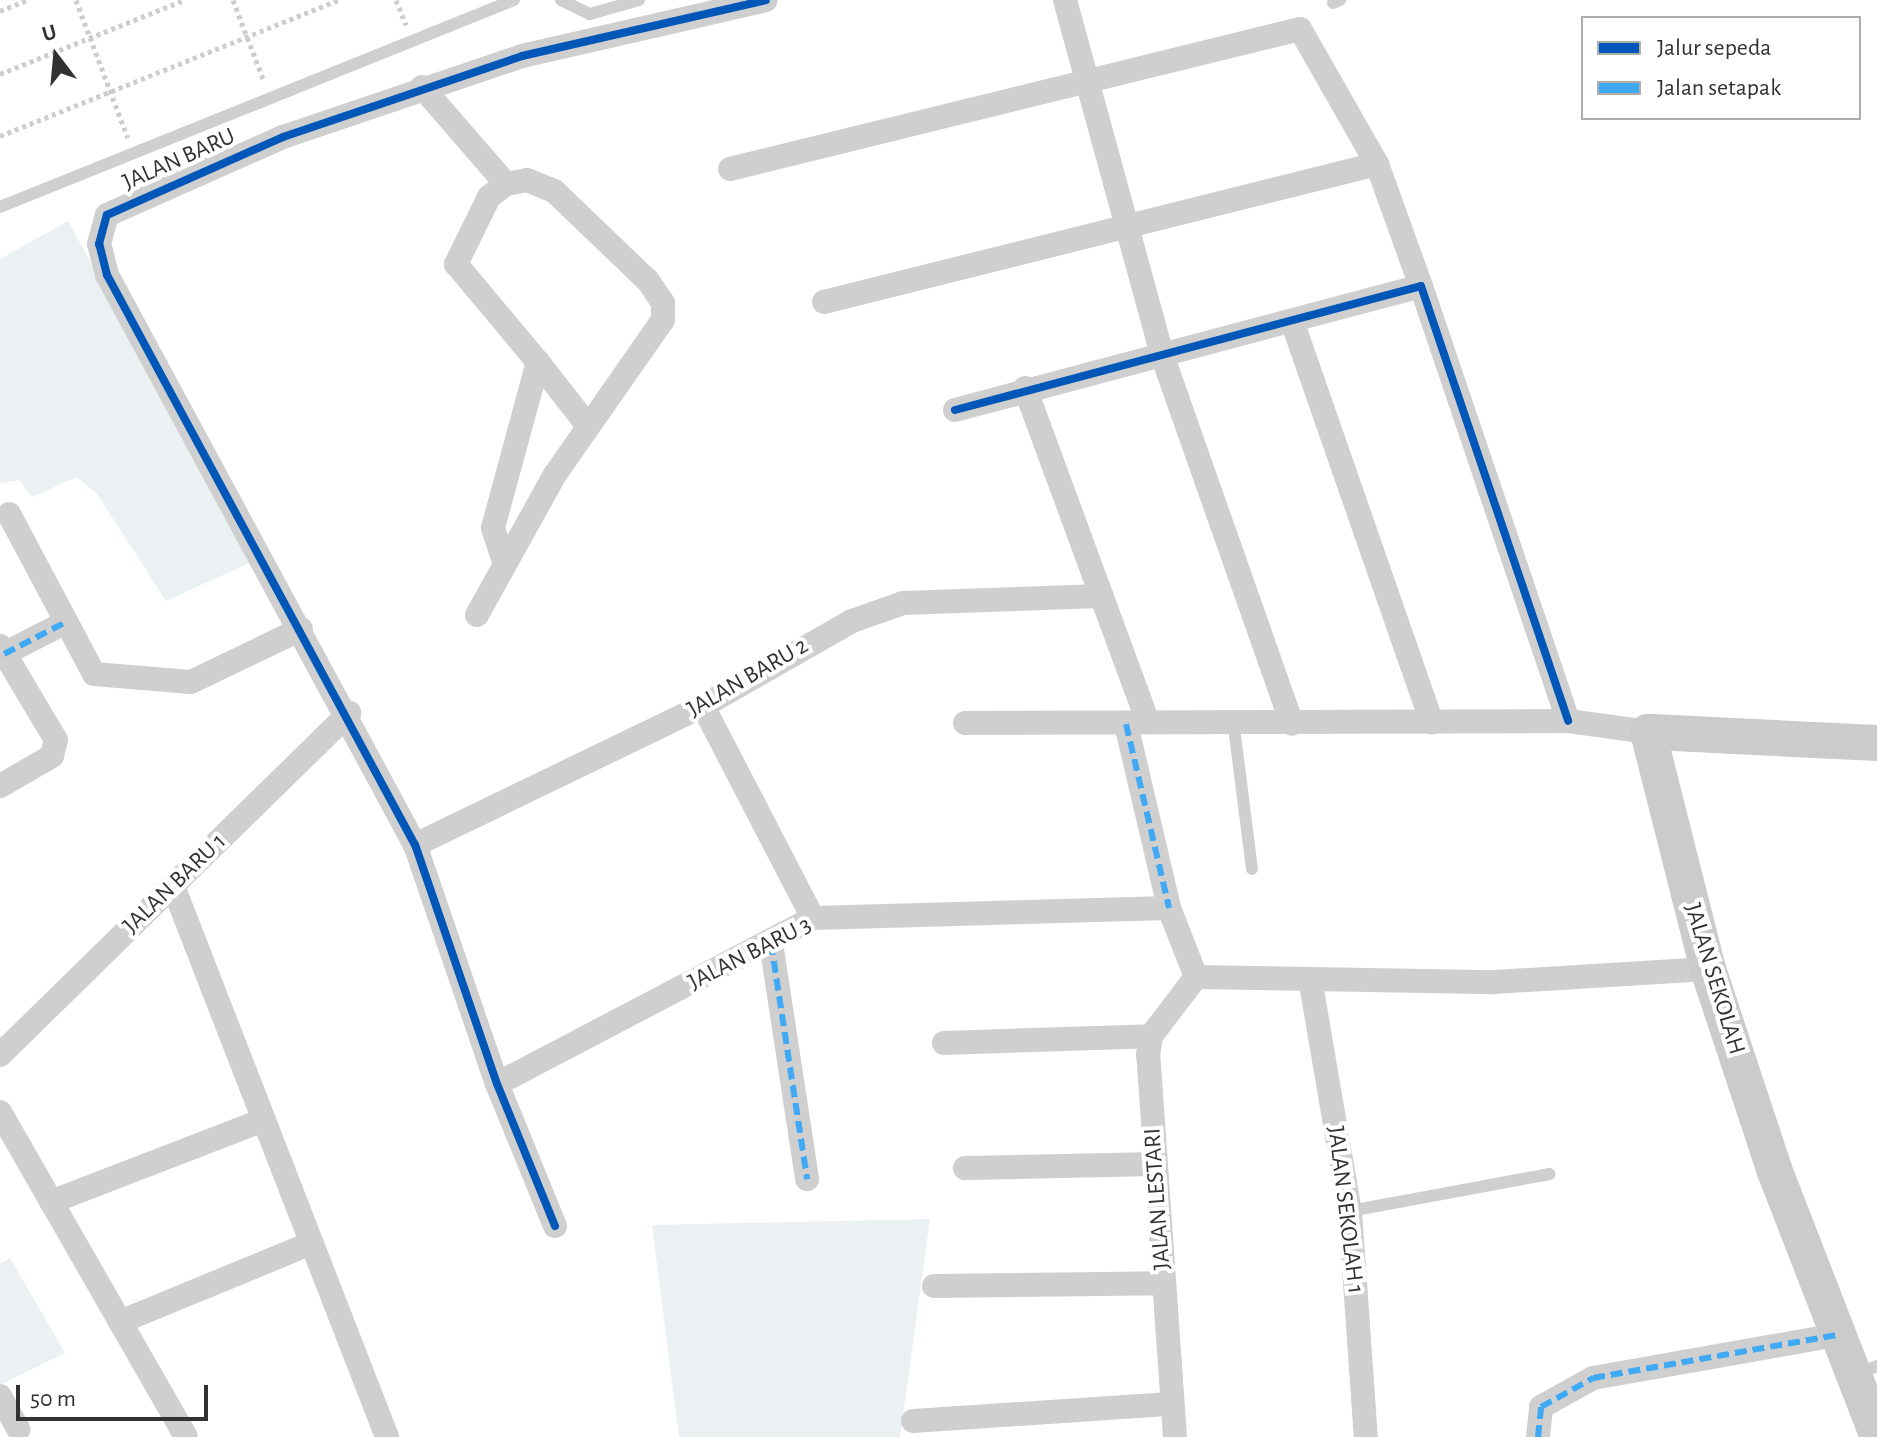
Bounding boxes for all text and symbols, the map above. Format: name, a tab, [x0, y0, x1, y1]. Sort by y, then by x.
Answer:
north arrow	[16, 16, 96, 96]
legend	[1581, 16, 1861, 120]
text: U	[40, 20, 59, 45]
text: Jalur sepeda	[1657, 36, 1771, 60]
text: Jalan setapak	[1657, 76, 1781, 100]
street label: JALAN BARU	[118, 122, 240, 198]
street label: JALAN BARU 2	[682, 632, 814, 724]
street label: JALAN BARU 1	[117, 828, 233, 940]
street label: JALAN SEKOLAH	[1677, 900, 1751, 1058]
street label: JALAN BARU 3	[684, 911, 816, 997]
street label: JALAN SEKOLAH 1	[1320, 1125, 1370, 1295]
street label: JALAN LESTARI	[1139, 1127, 1177, 1271]
scale bar	[20, 1369, 212, 1419]
text: 50 m	[30, 1387, 76, 1411]

